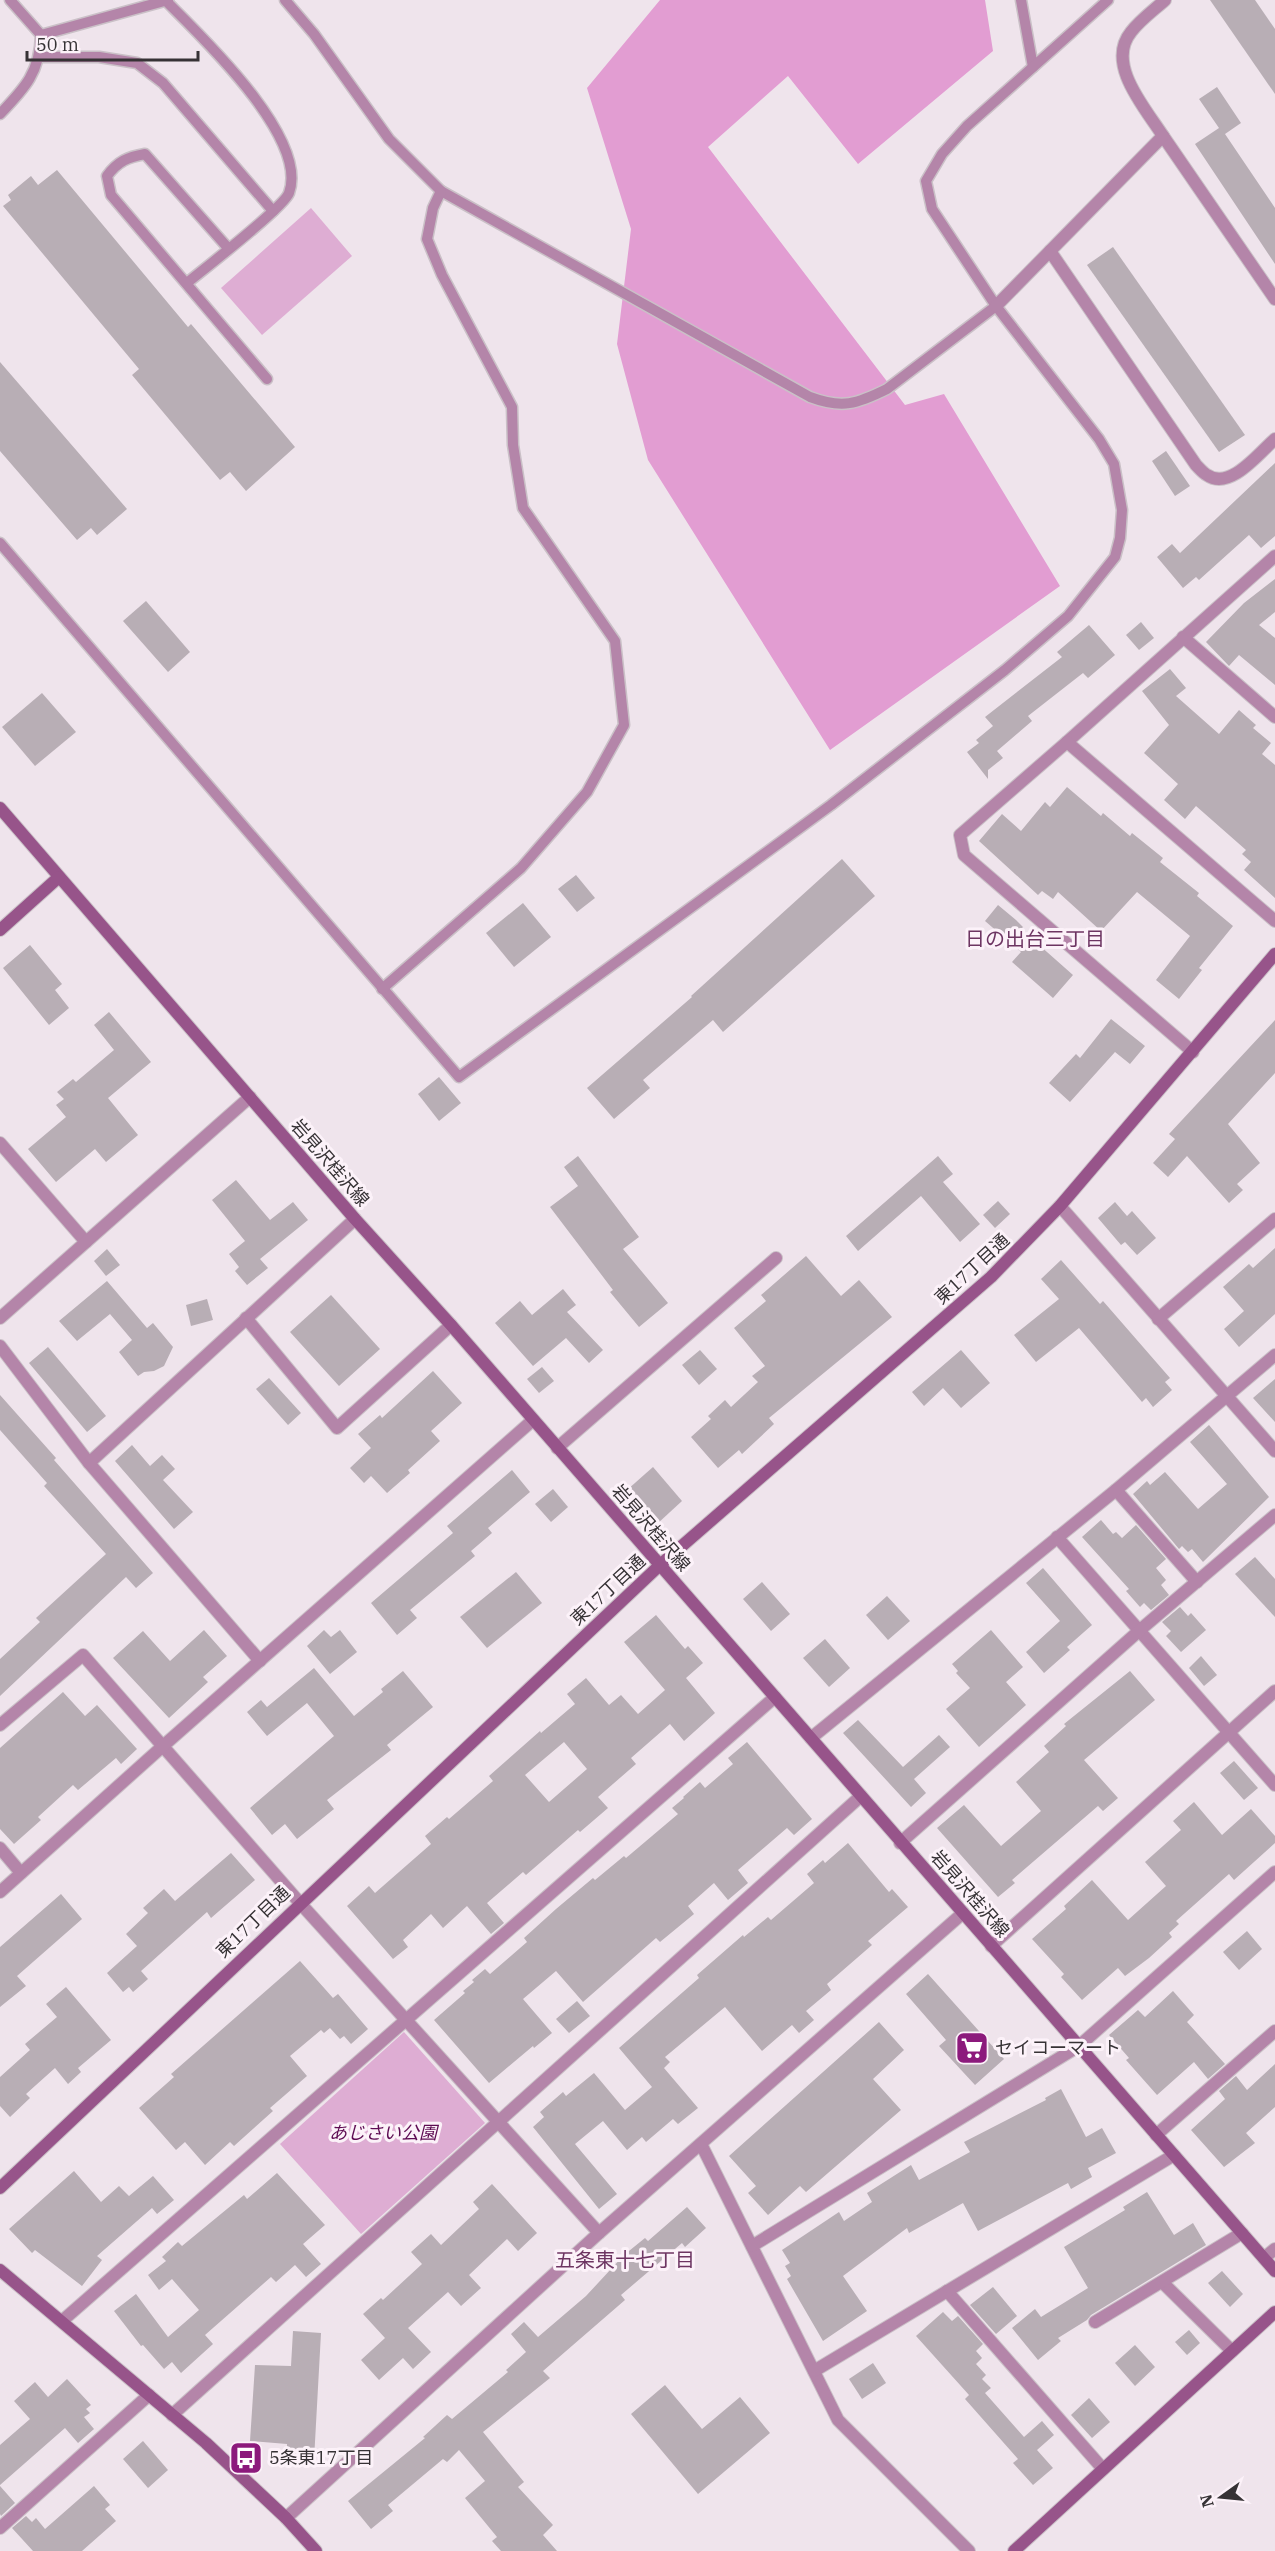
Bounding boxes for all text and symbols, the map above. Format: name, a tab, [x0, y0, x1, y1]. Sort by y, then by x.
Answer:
scale bar	[27, 24, 198, 62]
text: 50 m	[36, 33, 79, 56]
district label: 日の出台三丁目	[965, 925, 1105, 952]
street label: 岩見沢桂沢線	[286, 1114, 374, 1211]
street label: 東17丁目通	[930, 1228, 1014, 1309]
street label: 岩見沢桂沢線	[607, 1479, 695, 1576]
street label: 東17丁目通	[566, 1549, 650, 1630]
street label: 岩見沢桂沢線	[926, 1845, 1014, 1942]
street label: 東17丁目通	[211, 1881, 294, 1962]
supermarket icon: セイコーマート	[954, 2030, 990, 2066]
place label: セイコーマート	[995, 2036, 1121, 2059]
park label: あじさい公園	[329, 2121, 440, 2144]
district label: 五条東十七丁目	[555, 2246, 695, 2273]
bus stop icon: 5条東17丁目	[228, 2440, 264, 2476]
place label: 5条東17丁目	[269, 2446, 373, 2469]
north arrow	[1191, 2467, 1251, 2527]
text: N	[1195, 2492, 1218, 2510]

